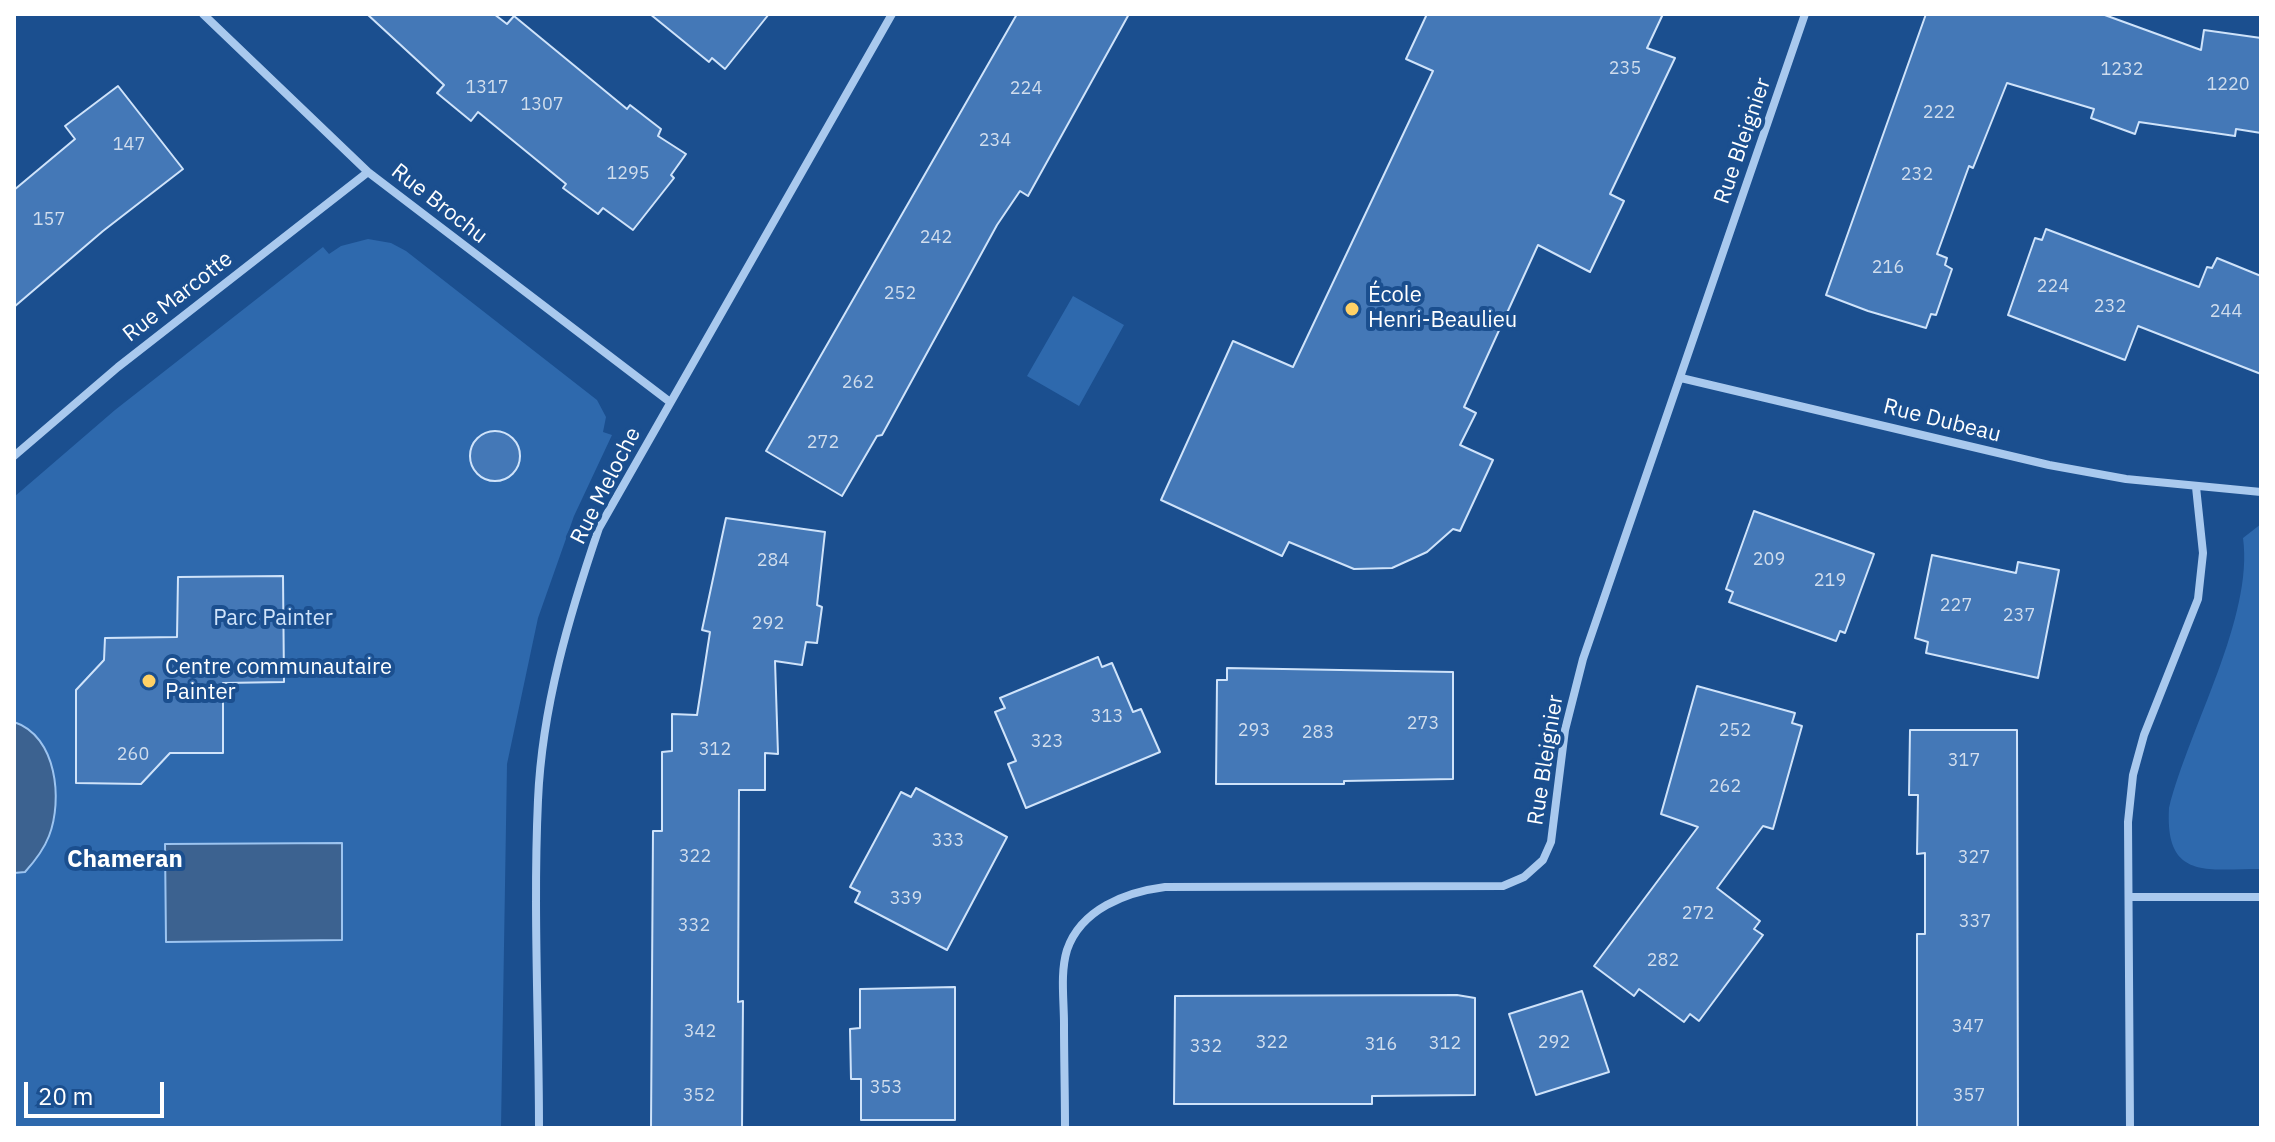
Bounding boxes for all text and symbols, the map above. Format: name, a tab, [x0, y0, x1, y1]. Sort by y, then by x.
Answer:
house number: 235	[1609, 58, 1641, 80]
house number: 1232	[2100, 59, 2144, 81]
house number: 1220	[2206, 74, 2250, 96]
street label: Rue Bleignier	[1709, 75, 1777, 207]
house number: 1317	[465, 77, 509, 99]
house number: 224	[1010, 78, 1042, 100]
house number: 1307	[520, 94, 564, 116]
house number: 222	[1923, 102, 1955, 124]
house number: 234	[979, 130, 1011, 152]
house number: 147	[113, 134, 145, 156]
street label: Rue Brochu	[386, 158, 492, 250]
house number: 1295	[606, 163, 650, 185]
house number: 232	[1901, 164, 1933, 186]
house number: 157	[33, 209, 65, 231]
house number: 242	[920, 227, 952, 249]
street label: Rue Marcotte	[118, 246, 238, 348]
house number: 216	[1872, 257, 1904, 279]
house number: 224	[2037, 276, 2069, 298]
house number: 252	[884, 283, 916, 305]
place label: École Henri-Beaulieu	[1368, 283, 1517, 334]
house number: 232	[2094, 296, 2126, 318]
marker: École Henri-Beaulieu	[1343, 300, 1361, 318]
house number: 244	[2210, 301, 2242, 323]
house number: 262	[842, 372, 874, 394]
street label: Rue Dubeau	[1880, 394, 2004, 448]
street label: Rue Meloche	[565, 423, 647, 549]
house number: 272	[807, 432, 839, 454]
house number: 209	[1753, 549, 1785, 571]
house number: 284	[757, 550, 789, 572]
house number: 219	[1814, 570, 1846, 592]
house number: 227	[1940, 595, 1972, 617]
house number: 237	[2003, 605, 2035, 627]
park label: Parc Painter	[213, 606, 333, 632]
house number: 292	[752, 613, 784, 635]
place label: Centre communautaire Painter	[165, 655, 392, 706]
marker: Centre communautaire Painter	[140, 672, 158, 690]
street label: Rue Bleignier	[1523, 693, 1569, 827]
house number: 313	[1091, 706, 1123, 728]
house number: 273	[1407, 713, 1439, 735]
house number: 293	[1238, 720, 1270, 742]
house number: 252	[1719, 720, 1751, 742]
house number: 283	[1302, 722, 1334, 744]
house number: 323	[1031, 731, 1063, 753]
house number: 312	[699, 739, 731, 761]
house number: 260	[117, 744, 149, 766]
house number: 317	[1948, 750, 1980, 772]
house number: 262	[1709, 776, 1741, 798]
house number: 333	[932, 830, 964, 852]
district label: Chameran	[67, 846, 183, 874]
house number: 322	[679, 846, 711, 868]
house number: 327	[1958, 847, 1990, 869]
house number: 339	[890, 888, 922, 910]
house number: 272	[1682, 903, 1714, 925]
house number: 337	[1959, 911, 1991, 933]
house number: 332	[678, 915, 710, 937]
house number: 282	[1647, 950, 1679, 972]
house number: 347	[1952, 1016, 1984, 1038]
house number: 342	[684, 1021, 716, 1043]
house number: 322	[1256, 1032, 1288, 1054]
house number: 292	[1538, 1032, 1570, 1054]
house number: 312	[1429, 1033, 1461, 1055]
house number: 316	[1365, 1034, 1397, 1056]
house number: 332	[1190, 1036, 1222, 1058]
scale bar	[28, 1066, 168, 1116]
house number: 353	[870, 1077, 902, 1099]
text: 20 m	[38, 1080, 93, 1112]
house number: 352	[683, 1085, 715, 1107]
house number: 357	[1953, 1085, 1985, 1107]

